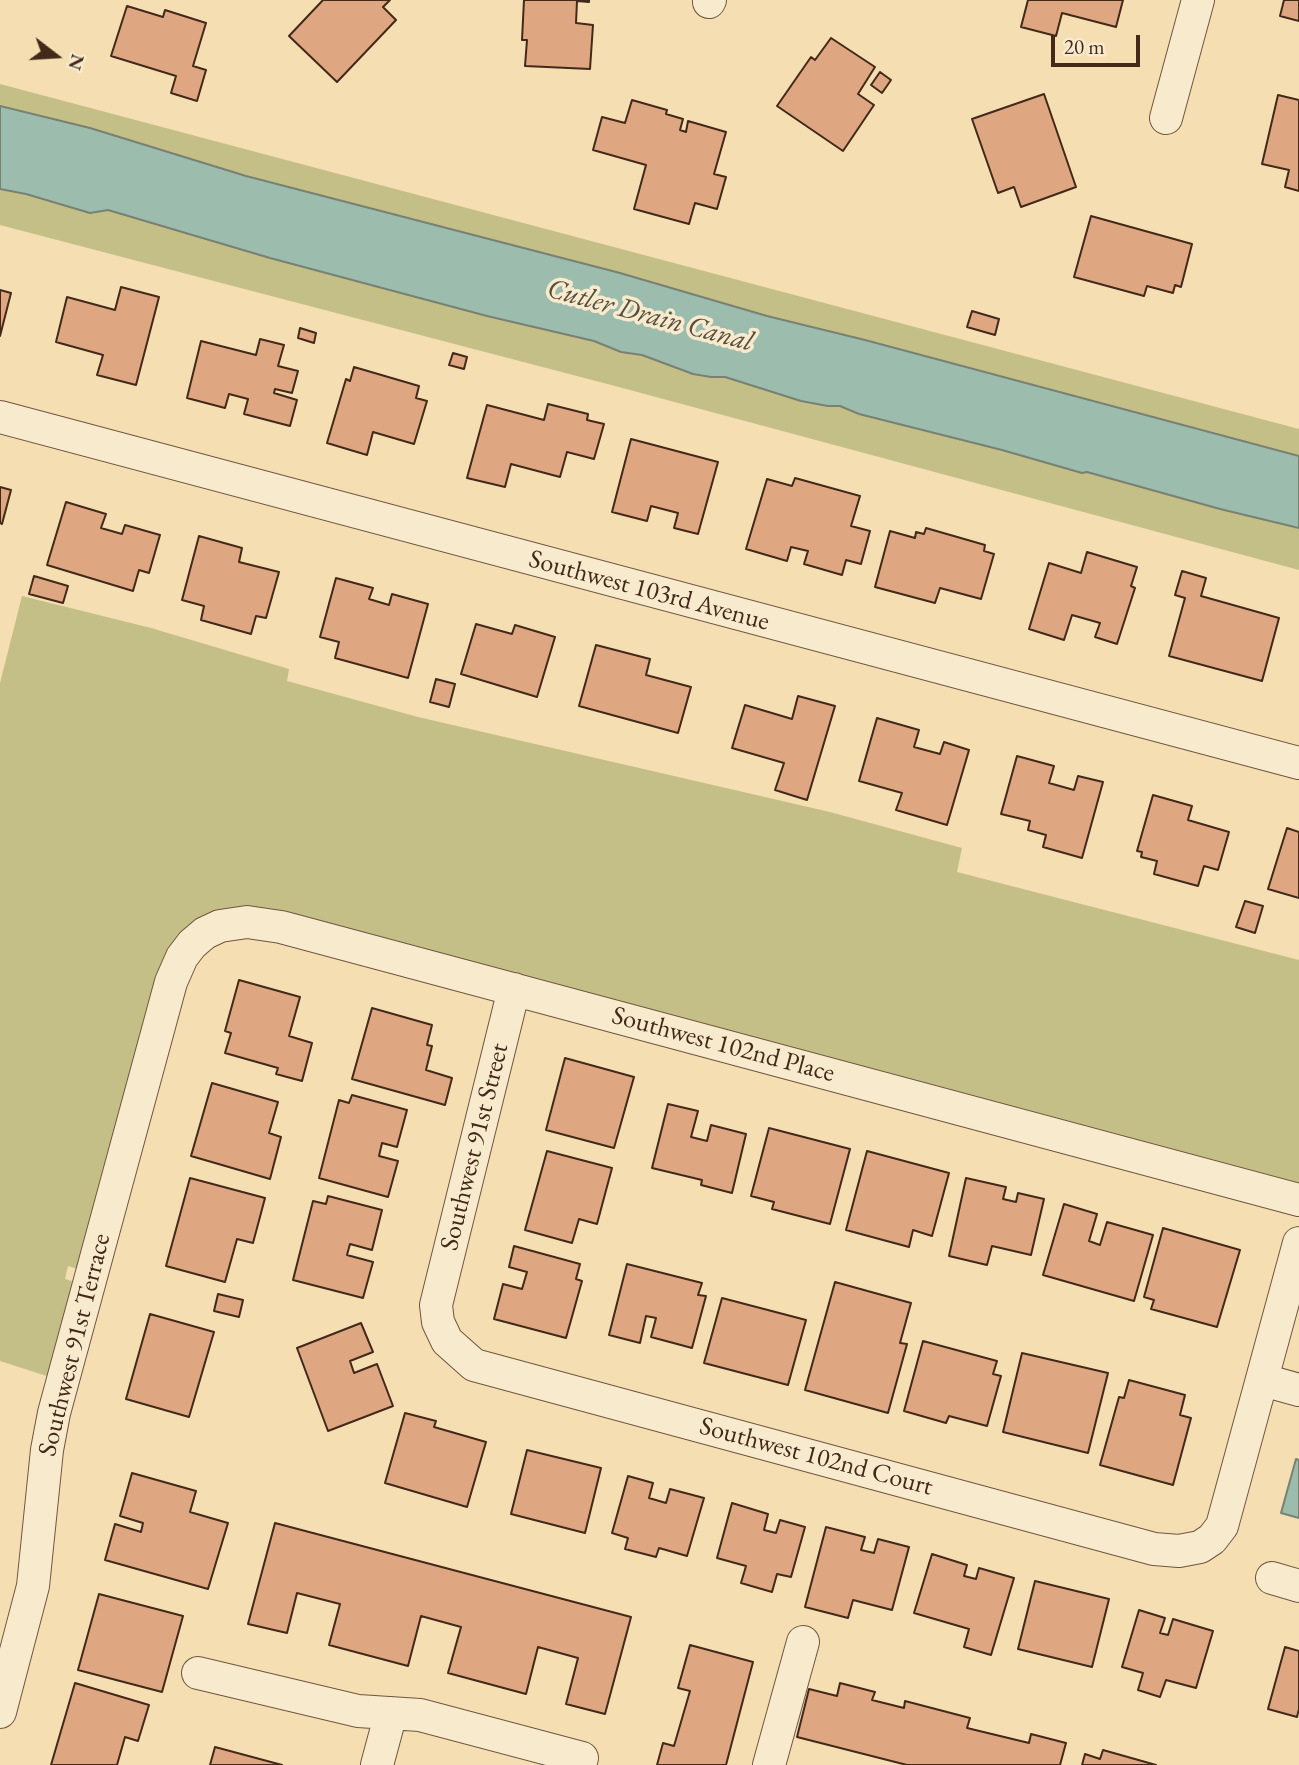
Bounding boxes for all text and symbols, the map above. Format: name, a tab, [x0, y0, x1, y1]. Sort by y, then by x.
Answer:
north arrow	[21, 21, 91, 91]
scale bar	[1054, 21, 1143, 65]
text: 20 m	[1064, 33, 1105, 60]
text: N	[62, 51, 91, 73]
water label: Cutler Drain Canal	[543, 272, 757, 360]
street label: Southwest 103rd Avenue	[525, 544, 773, 638]
street label: Southwest 102nd Place	[608, 1000, 838, 1090]
street label: Southwest 91st Street	[434, 1040, 516, 1254]
street label: Southwest 91st Terrace	[32, 1231, 118, 1459]
street label: Southwest 102nd Court	[696, 1411, 936, 1503]

